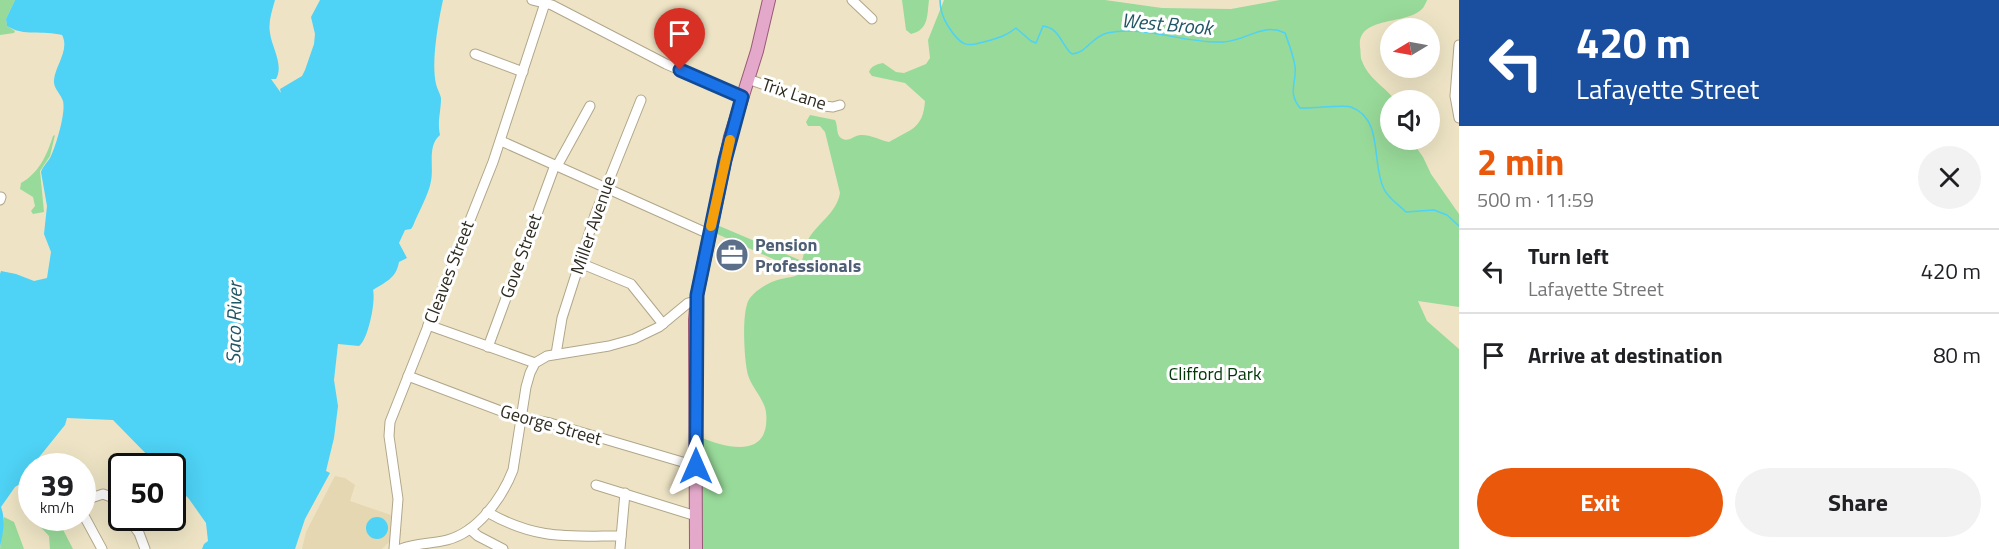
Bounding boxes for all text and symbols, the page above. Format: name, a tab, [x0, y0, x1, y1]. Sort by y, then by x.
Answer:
water label: West Brook	[1120, 4, 1216, 43]
pin	[654, 8, 705, 70]
text: 420 m	[1576, 10, 1691, 74]
icon: arrive	[663, 17, 696, 50]
north arrow	[1380, 18, 1440, 78]
map controls	[1380, 18, 1440, 150]
icon: left	[1477, 24, 1555, 102]
text: Lafayette Street	[1576, 68, 1759, 109]
street label: Trix Lane	[758, 70, 830, 117]
button: sound	[1380, 90, 1440, 150]
text: 2 min	[1477, 134, 1564, 189]
button: close	[1918, 146, 1981, 209]
street label: Miller Avenue	[563, 172, 622, 278]
text: 500 m · 11:59	[1477, 184, 1594, 215]
street label: Gove Street	[493, 209, 549, 302]
street label: Cleaves Street	[417, 216, 481, 327]
place label: Pension Professionals	[755, 231, 861, 279]
office icon: Pension Professionals	[714, 237, 750, 273]
text: Turn left	[1528, 239, 1609, 273]
text: 420 m	[1921, 254, 1981, 288]
icon: left	[1477, 255, 1510, 288]
text: Lafayette Street	[1528, 273, 1664, 304]
water label: Saco River	[217, 279, 250, 364]
text: Arrive at destination	[1528, 338, 1723, 372]
text: 80 m	[1933, 338, 1981, 372]
icon: arrive	[1477, 339, 1510, 372]
park label: Clifford Park	[1168, 360, 1262, 387]
street label: George Street	[497, 397, 606, 452]
position arrow	[664, 434, 728, 498]
speed limit sign: 50	[108, 453, 186, 531]
text: 39	[40, 462, 74, 508]
button: Exit	[1477, 468, 1723, 537]
button: Share	[1735, 468, 1981, 537]
text: km/h	[40, 496, 74, 519]

